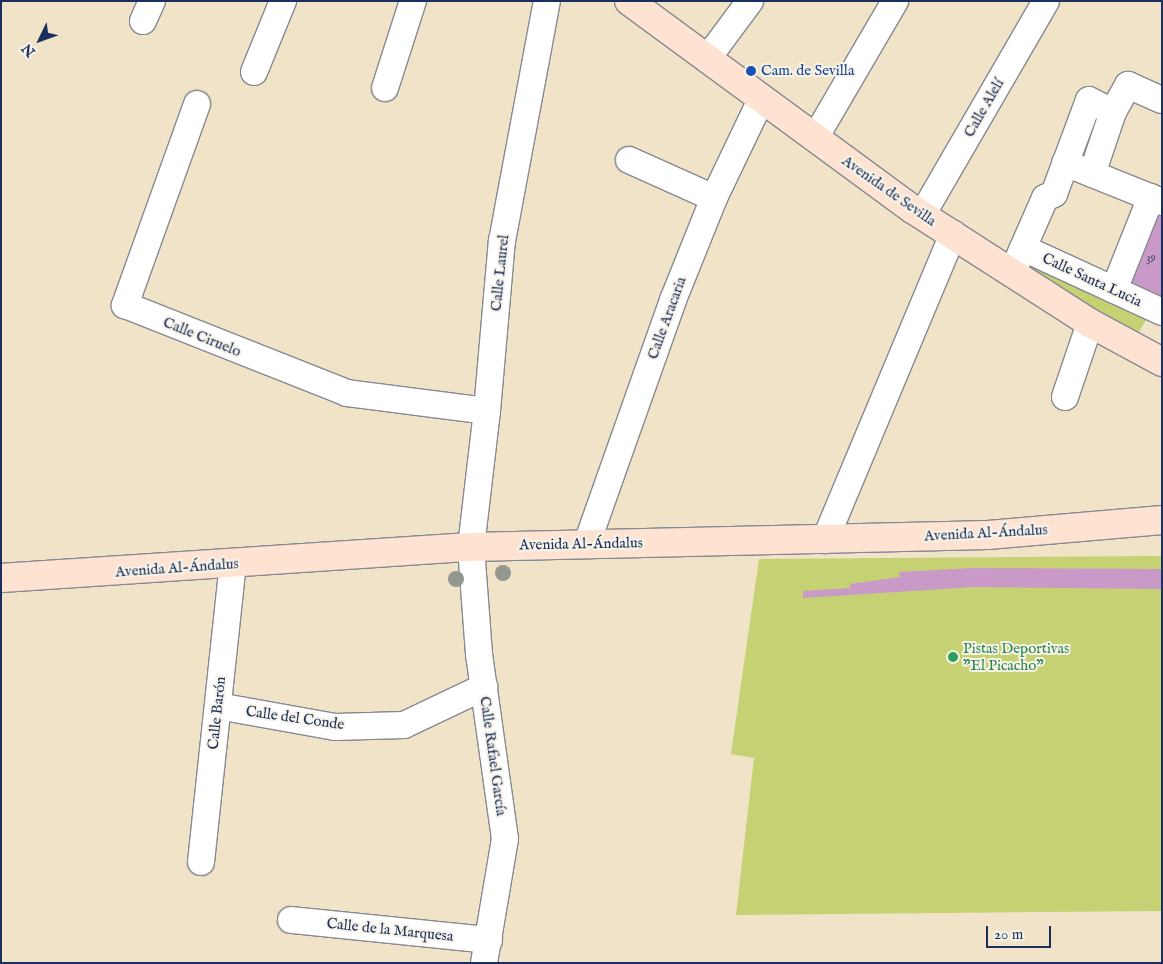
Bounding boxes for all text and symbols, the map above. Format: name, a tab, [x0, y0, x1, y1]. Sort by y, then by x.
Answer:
north arrow	[15, 15, 65, 65]
text: N	[18, 40, 40, 61]
place label: Cam. de Sevilla	[761, 62, 854, 80]
marker: Cam. de Sevilla	[745, 65, 757, 77]
street label: Calle Alelí	[960, 75, 1008, 141]
street label: Avenida de Sevilla	[838, 152, 940, 230]
street label: Calle Laurel	[487, 234, 513, 312]
street label: Calle Santa Lucia	[1039, 249, 1145, 311]
house number: 39	[1146, 251, 1156, 265]
street label: Calle Aracaria	[644, 274, 690, 362]
street label: Calle Ciruelo	[160, 313, 244, 361]
street label: Avenida Al-Ándalus	[924, 521, 1048, 545]
street label: Avenida Al-Ándalus	[519, 534, 643, 554]
street label: Avenida Al-Ándalus	[115, 555, 239, 581]
place label: Pistas Deportivas "El Picacho"	[963, 639, 1069, 674]
marker: Pistas Deportivas "El Picacho"	[947, 651, 959, 663]
street label: Calle Barón	[204, 676, 230, 750]
street label: Calle Rafael García	[476, 695, 510, 817]
street label: Calle del Conde	[245, 702, 345, 734]
street label: Calle de la Marquesa	[326, 914, 454, 946]
scale bar	[988, 916, 1053, 948]
text: 20 m	[994, 925, 1023, 944]

